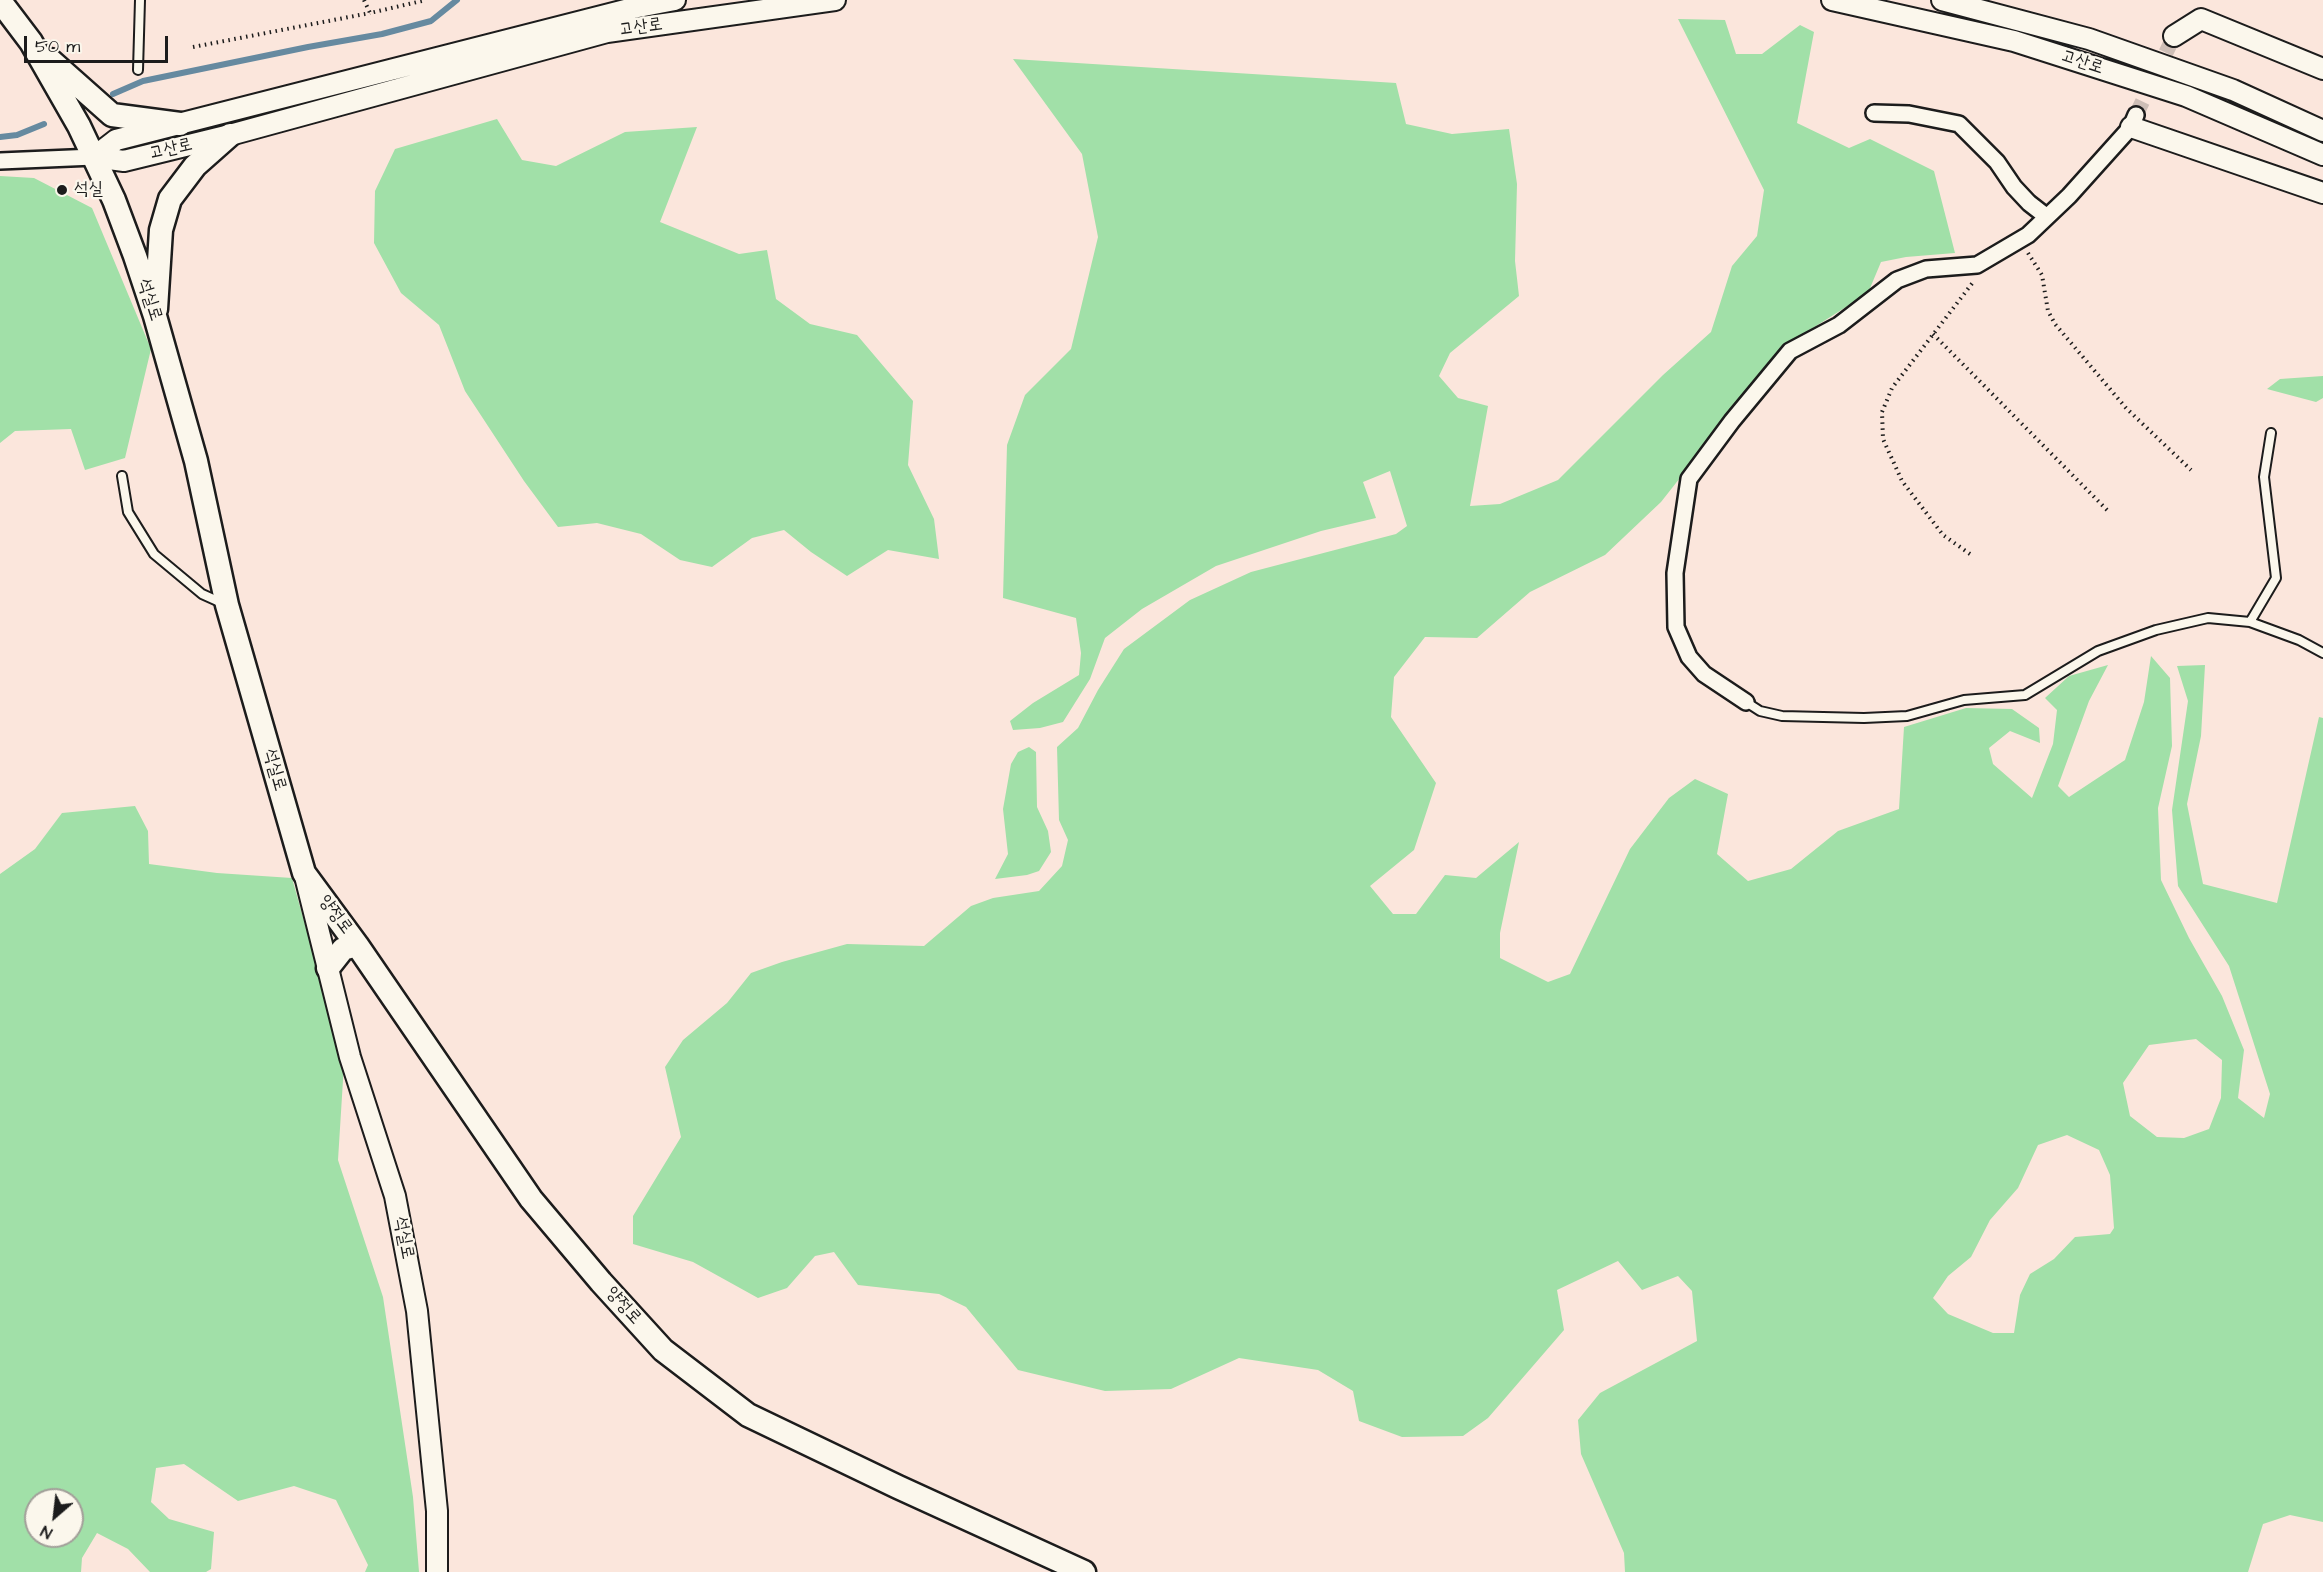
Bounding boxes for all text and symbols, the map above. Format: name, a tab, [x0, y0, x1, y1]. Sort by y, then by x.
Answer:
street label: 고산로	[618, 14, 664, 42]
scale bar	[27, 24, 171, 62]
text: 50 m	[35, 34, 80, 59]
street label: 고산로	[2058, 46, 2106, 80]
street label: 고산로	[147, 135, 195, 165]
place label: 석실	[74, 179, 103, 201]
marker: 석실	[55, 183, 69, 197]
street label: 석실로	[132, 276, 166, 324]
street label: 석실로	[258, 746, 290, 794]
street label: 양정로	[313, 891, 357, 939]
street label: 석실로	[388, 1215, 418, 1261]
street label: 양정로	[600, 1283, 646, 1329]
north arrow	[24, 1488, 84, 1548]
text: N	[37, 1520, 56, 1544]

